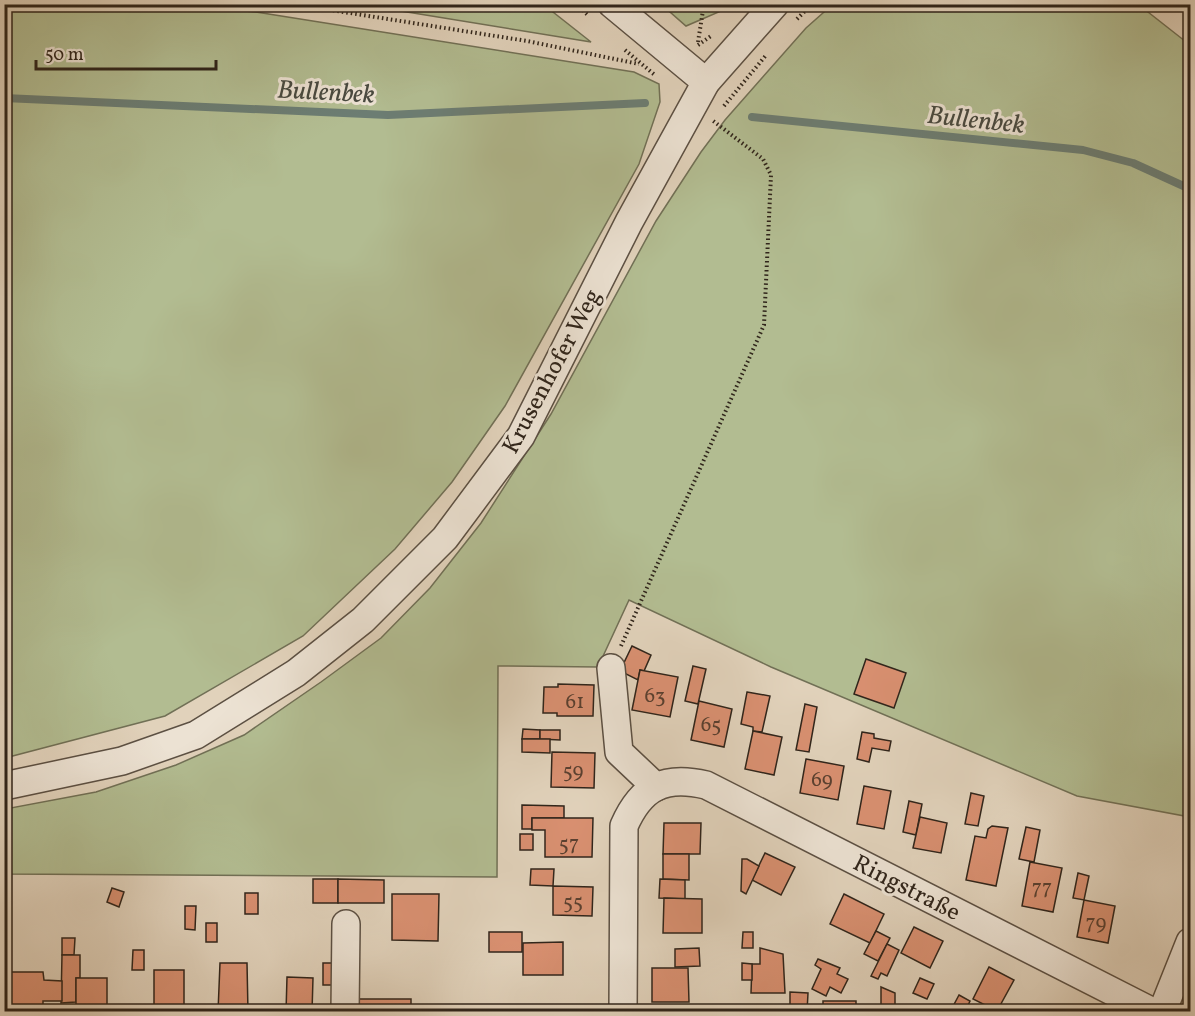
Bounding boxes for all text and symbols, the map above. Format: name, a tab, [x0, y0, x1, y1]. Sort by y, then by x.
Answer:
scale bar	[36, 33, 216, 71]
text: 50 m	[45, 43, 84, 68]
water label: Bullenbek	[276, 72, 376, 114]
water label: Bullenbek	[925, 98, 1026, 144]
street label: Krusenhofer Weg	[495, 283, 611, 460]
house number: 63	[644, 682, 666, 711]
house number: 61	[566, 688, 584, 717]
house number: 65	[701, 711, 721, 740]
house number: 59	[563, 757, 583, 786]
house number: 69	[811, 766, 833, 795]
house number: 57	[559, 830, 579, 859]
street label: Ringstraße	[846, 847, 966, 930]
house number: 77	[1032, 874, 1052, 903]
house number: 55	[563, 888, 583, 917]
house number: 79	[1086, 909, 1107, 938]

